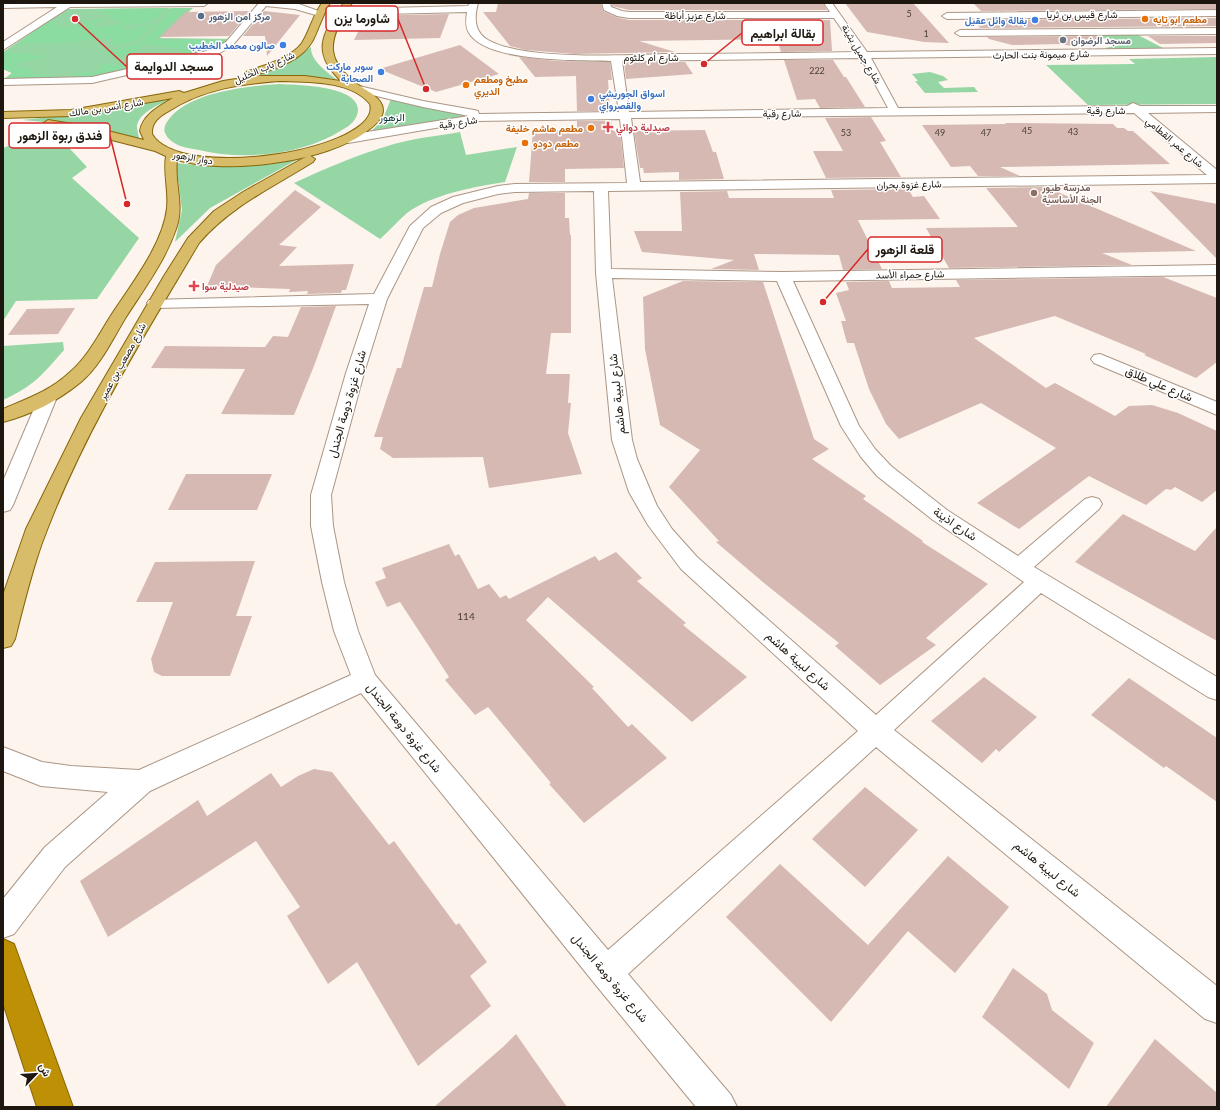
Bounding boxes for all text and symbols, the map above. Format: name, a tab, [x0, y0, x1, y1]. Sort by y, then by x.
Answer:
callout: شاورما يزن	[326, 6, 398, 31]
house number: 5	[906, 8, 912, 19]
street label: شارع قيس بن ثريا	[1046, 8, 1118, 21]
street label: شارع عزيز أباظة	[664, 9, 726, 22]
place label: مركز امن الزهور	[208, 10, 271, 23]
text: شاورما يزن	[334, 10, 390, 27]
marker: مركز امن الزهور	[196, 11, 206, 21]
place label: مطعم ابو تايه	[1153, 13, 1208, 26]
place label: بقالة وائل عقيل	[965, 14, 1027, 27]
marker: مطعم ابو تايه	[1140, 14, 1150, 24]
marker: بقالة وائل عقيل	[1030, 15, 1040, 25]
callout: بقالة ابراهيم	[742, 20, 823, 45]
street label: شارع جميل بثينة	[839, 22, 884, 86]
text: بقالة ابراهيم	[750, 25, 816, 42]
house number: 1	[923, 28, 929, 39]
place label: مسجد الرضوان	[1071, 34, 1131, 47]
marker: مسجد الرضوان	[1058, 35, 1068, 45]
place label: صالون محمد الخطيب	[189, 39, 276, 52]
marker: صالون محمد الخطيب	[278, 40, 288, 50]
street label: شارع ميمونة بنت الحارث	[993, 47, 1090, 62]
street label: شارع باب الخليل	[232, 48, 297, 87]
street label: شارع أم كلثوم	[623, 51, 679, 64]
callout: مسجد الدوايمة	[127, 54, 222, 79]
text: مسجد الدوايمة	[134, 58, 214, 75]
place label: سوبر ماركت الصحابة	[326, 60, 373, 85]
house number: 222	[809, 65, 825, 76]
marker: سوبر ماركت الصحابة	[376, 67, 386, 77]
place label: مطبخ ومطعم الديري	[474, 73, 529, 100]
marker: مطبخ ومطعم الديري	[461, 80, 471, 90]
place label: اسواق الجوريشي والقصرواي	[599, 87, 665, 114]
marker: اسواق الجوريشي والقصرواي	[586, 94, 596, 104]
street label: شارع أنس بن مالك	[68, 95, 144, 120]
street label: شارع رقية	[1087, 104, 1126, 117]
street label: شارع رقية	[762, 107, 802, 120]
district label: الزهور	[378, 110, 405, 124]
street label: شارع رقية	[438, 113, 478, 132]
street label: شارع عمر القطامي	[1142, 114, 1206, 172]
place label: صيدلية دوائي	[616, 121, 670, 136]
place label: مطعم هاشم خليفة	[506, 122, 584, 135]
marker: صيدلية دوائي	[603, 122, 613, 132]
callout: فندق ربوة الزهور	[9, 123, 110, 148]
marker: مطعم هاشم خليفة	[586, 123, 596, 133]
house number: 45	[1022, 125, 1032, 136]
house number: 43	[1068, 126, 1078, 137]
text: فندق ربوة الزهور	[17, 127, 102, 144]
house number: 53	[841, 127, 851, 138]
house number: 49	[935, 127, 945, 138]
house number: 47	[981, 127, 991, 138]
place label: مطعم دودو	[533, 137, 580, 150]
marker: مطعم دودو	[520, 138, 530, 148]
street label: دوار الزهور	[171, 147, 214, 167]
street label: شارع غزوة بحران	[876, 177, 942, 192]
place label: مدرسة طيور الجنة الأساسية	[1041, 181, 1102, 206]
marker: مدرسة طيور الجنة الأساسية	[1029, 188, 1039, 198]
callout: قلعة الزهور	[868, 237, 942, 262]
text: قلعة الزهور	[875, 241, 934, 258]
street label: شارع حمراء الأسد	[876, 267, 944, 282]
place label: صيدلية سوا	[202, 280, 250, 293]
marker: صيدلية سوا	[189, 281, 199, 291]
street label: شارع مصعب بن عمير	[95, 321, 149, 403]
street label: شارع غزوة دومة الجندل	[324, 348, 371, 460]
street label: شارع لبيبة هاشم	[605, 353, 630, 435]
street label: شارع علي طلاق	[1122, 363, 1195, 407]
street label: شارع اذينة	[929, 503, 980, 545]
house number: 114	[457, 610, 475, 622]
street label: شارع لبيبة هاشم	[762, 628, 834, 695]
street label: شارع غزوة دومة الجندل	[362, 680, 445, 777]
street label: شارع لبيبة هاشم	[1010, 837, 1084, 902]
street label: شارع غزوة دومة الجندل	[567, 930, 652, 1026]
north arrow	[16, 1054, 56, 1094]
text: ش	[36, 1061, 54, 1079]

